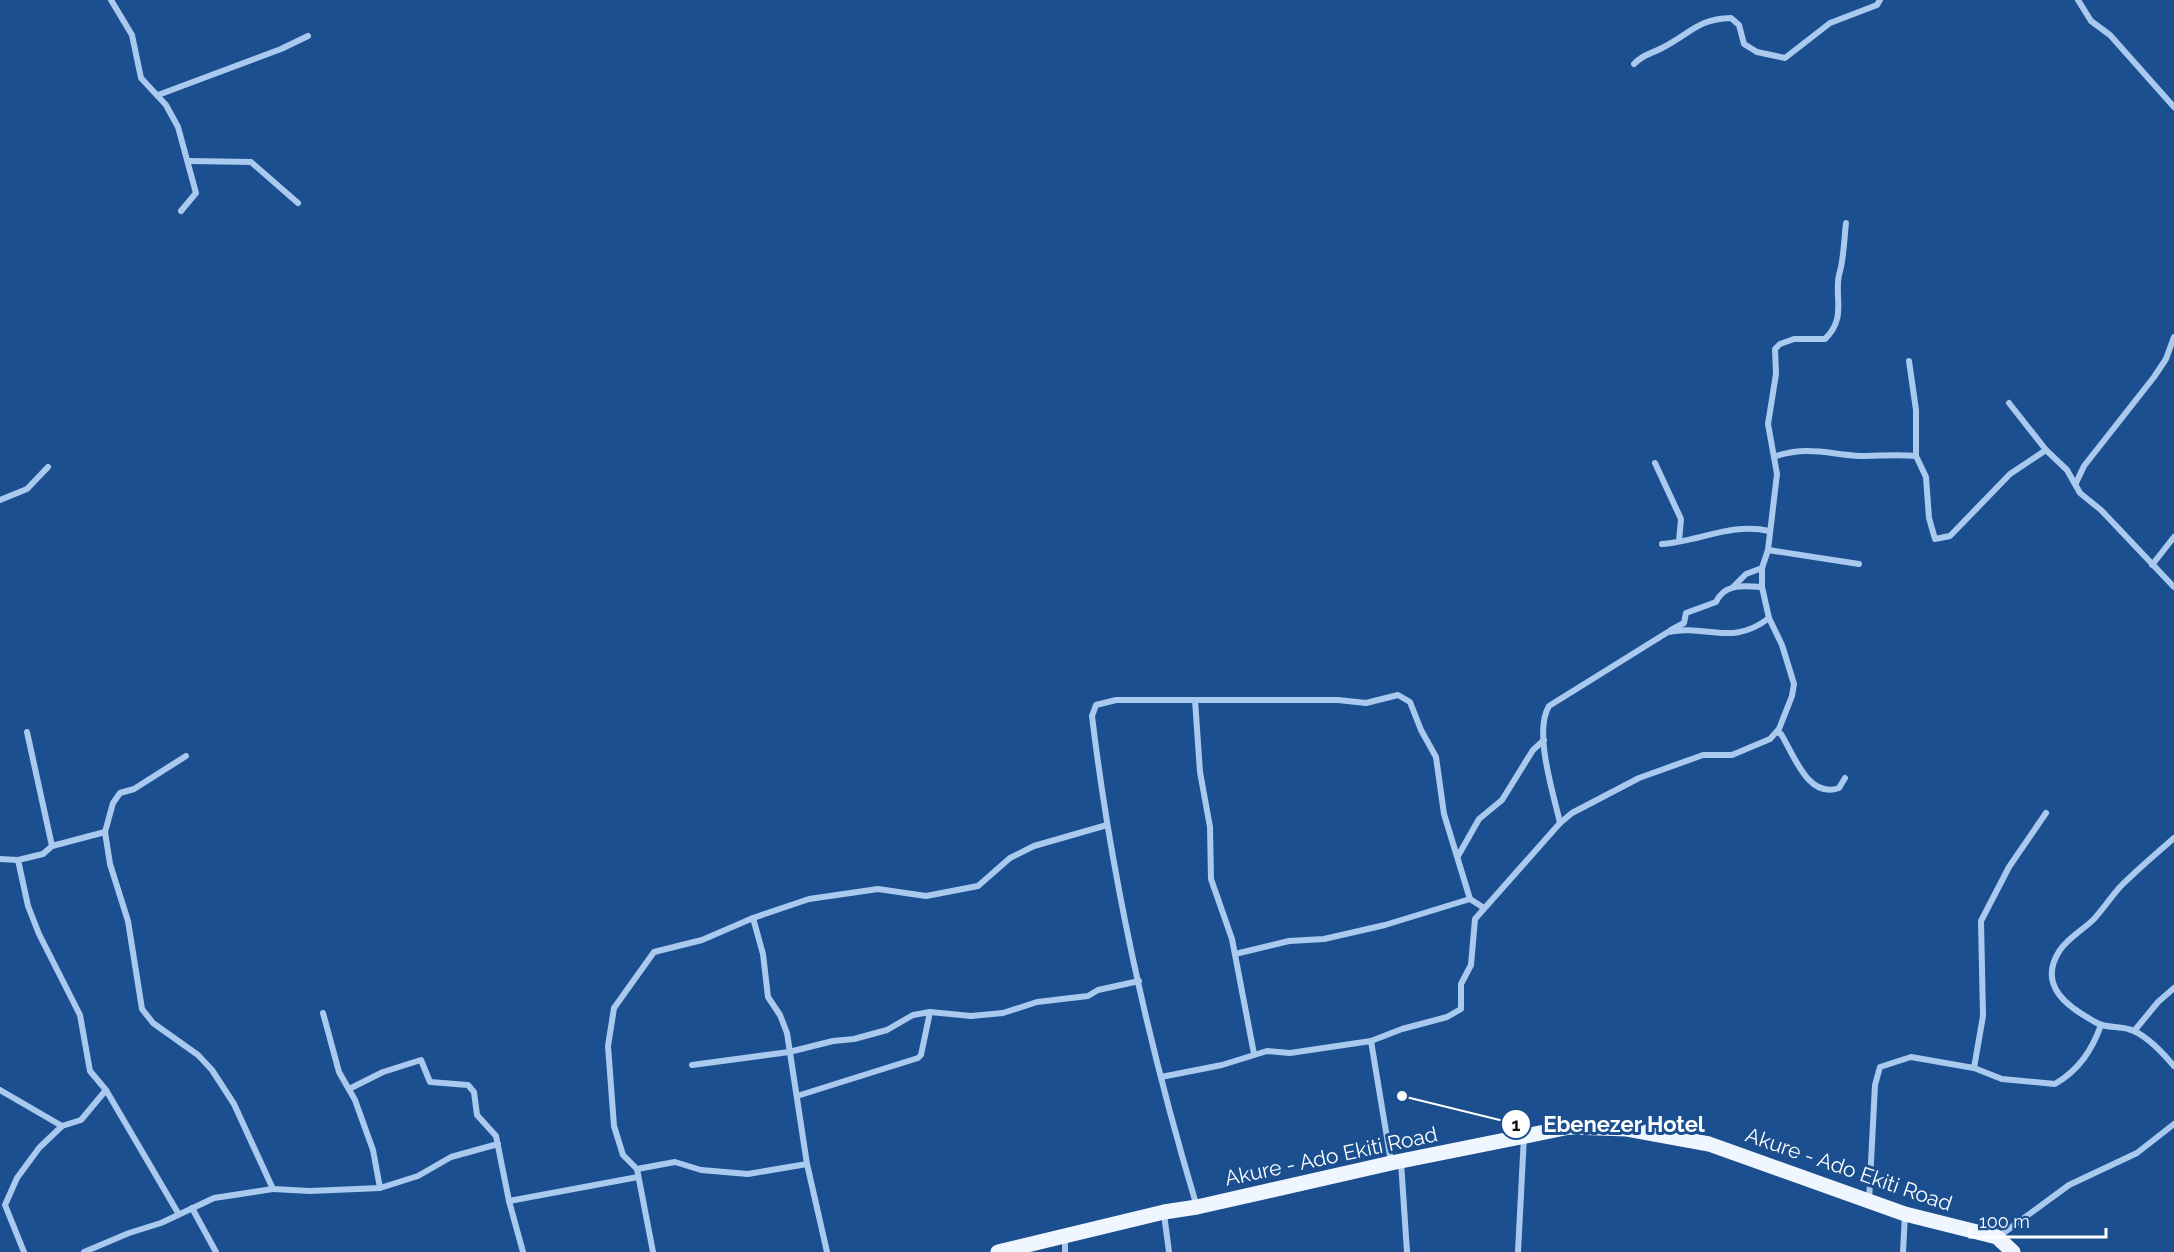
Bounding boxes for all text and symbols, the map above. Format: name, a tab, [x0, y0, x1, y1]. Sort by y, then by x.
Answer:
callout: Ebenezer Hotel	[1501, 1104, 1717, 1144]
text: Ebenezer Hotel	[1543, 1111, 1706, 1137]
text: 1	[1512, 1114, 1521, 1135]
street label: Akure - Ado Ekiti Road	[1222, 1121, 1440, 1191]
street label: Akure - Ado Ekiti Road	[1742, 1122, 1956, 1216]
scale bar	[1970, 1201, 2106, 1239]
text: 100 m	[1979, 1211, 2030, 1232]

